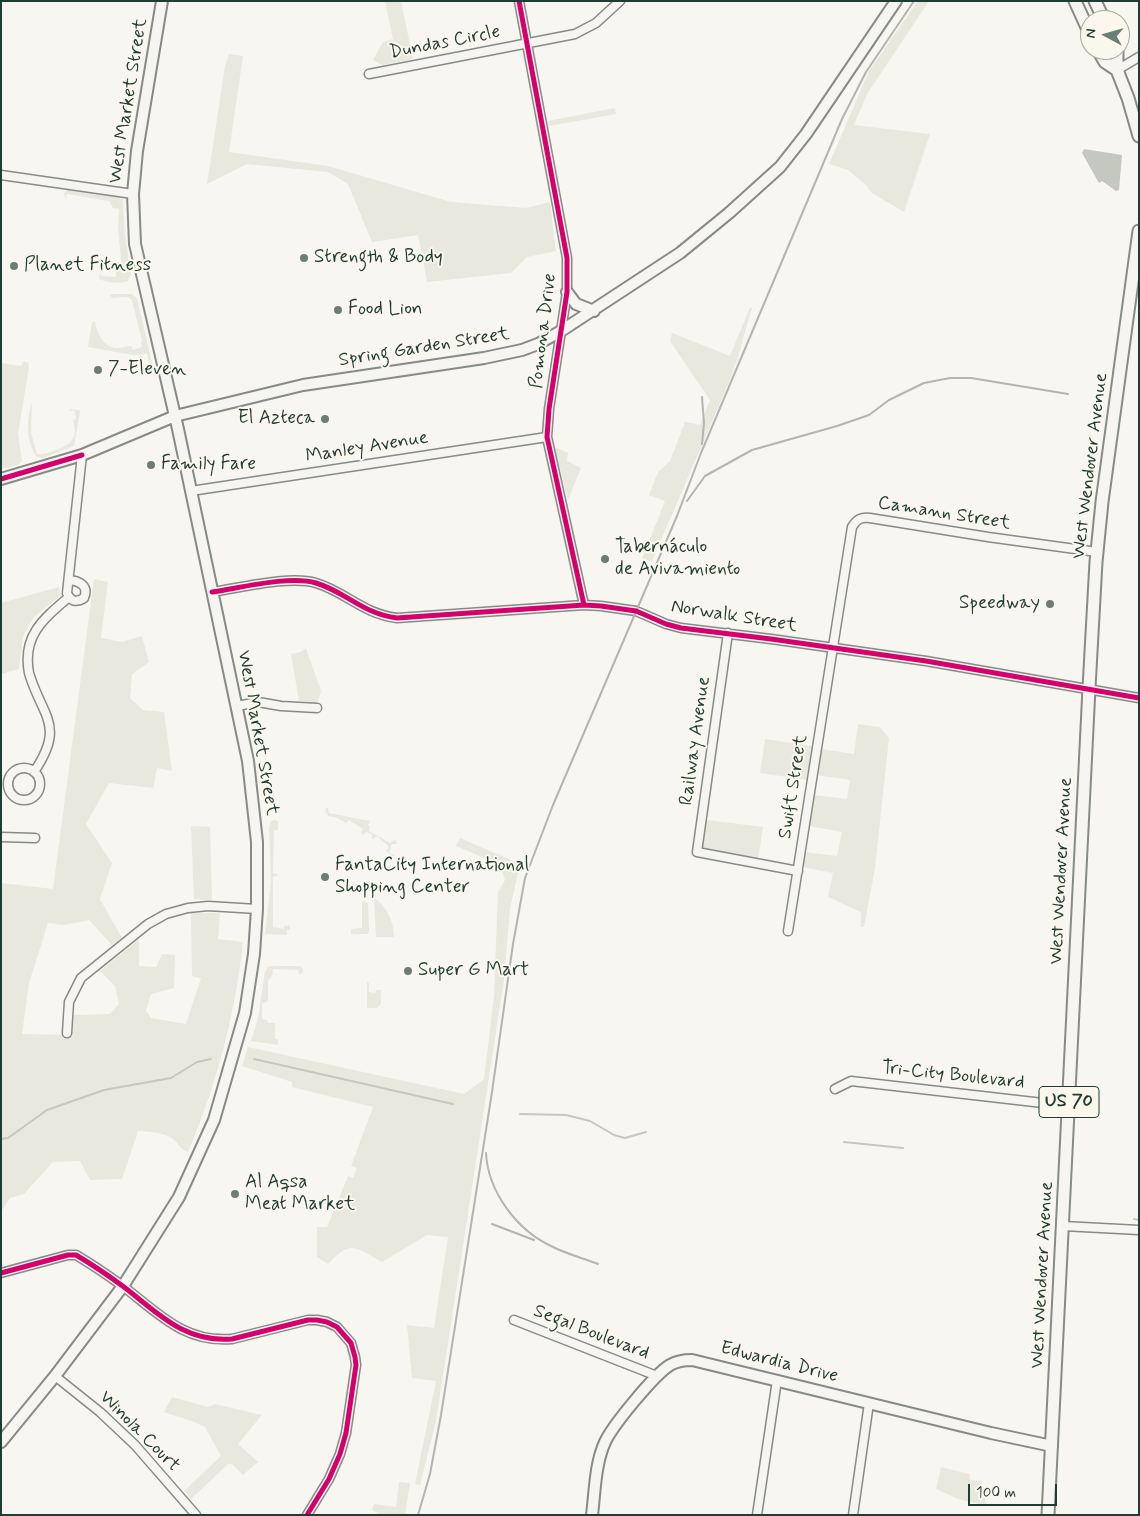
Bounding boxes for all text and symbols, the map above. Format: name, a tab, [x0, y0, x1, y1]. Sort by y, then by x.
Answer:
north arrow	[1080, 10, 1130, 60]
street label: West Market Street	[105, 17, 153, 185]
street label: Dundas Circle	[388, 21, 502, 65]
text: N	[1082, 28, 1101, 39]
place label: Strength & Body	[314, 247, 443, 269]
marker: Strength & Body	[298, 252, 310, 264]
place label: Planet Fitness	[24, 255, 151, 277]
marker: Planet Fitness	[8, 260, 20, 272]
street label: Pomona Drive	[526, 272, 562, 390]
place label: Food Lion	[348, 299, 423, 321]
marker: Food Lion	[332, 304, 344, 316]
street label: Spring Garden Street	[337, 323, 511, 373]
place label: 7-Eleven	[108, 359, 186, 381]
marker: 7-Eleven	[92, 364, 104, 376]
street label: West Wendover Avenue	[1068, 372, 1114, 560]
place label: El Azteca	[238, 408, 315, 430]
marker: El Azteca	[319, 413, 331, 425]
street label: Manley Avenue	[304, 427, 430, 469]
place label: Family Fare	[161, 454, 256, 476]
marker: Family Fare	[145, 459, 157, 471]
street label: Camann Street	[876, 492, 1012, 536]
place label: Tabernáculo de Avivamiento	[615, 537, 740, 581]
marker: Tabernáculo de Avivamiento	[599, 553, 611, 565]
place label: Speedway	[959, 593, 1040, 615]
street label: Norwalk Street	[669, 596, 799, 638]
marker: Speedway	[1044, 598, 1056, 610]
street label: West Market Street	[231, 649, 283, 817]
street label: Railway Avenue	[676, 675, 716, 807]
street label: Swift Street	[775, 733, 813, 841]
street label: West Wendover Avenue	[1046, 777, 1078, 965]
place label: FantaCity International Shopping Center	[335, 855, 529, 899]
marker: FantaCity International Shopping Center	[319, 871, 331, 883]
place label: Super G Mart	[418, 960, 529, 982]
marker: Super G Mart	[402, 965, 414, 977]
street label: Tri-City Boulevard	[880, 1057, 1026, 1095]
road number: US 70	[1039, 1086, 1099, 1118]
place label: Al Aqsa Meat Market	[245, 1172, 355, 1216]
street label: West Wendover Avenue	[1027, 1181, 1059, 1369]
marker: Al Aqsa Meat Market	[229, 1188, 241, 1200]
street label: Segal Boulevard	[530, 1300, 652, 1366]
street label: Edwardia Drive	[718, 1337, 840, 1389]
street label: Winola Court	[94, 1387, 184, 1477]
scale bar	[970, 1474, 1059, 1506]
text: 100 m	[976, 1483, 1016, 1503]

